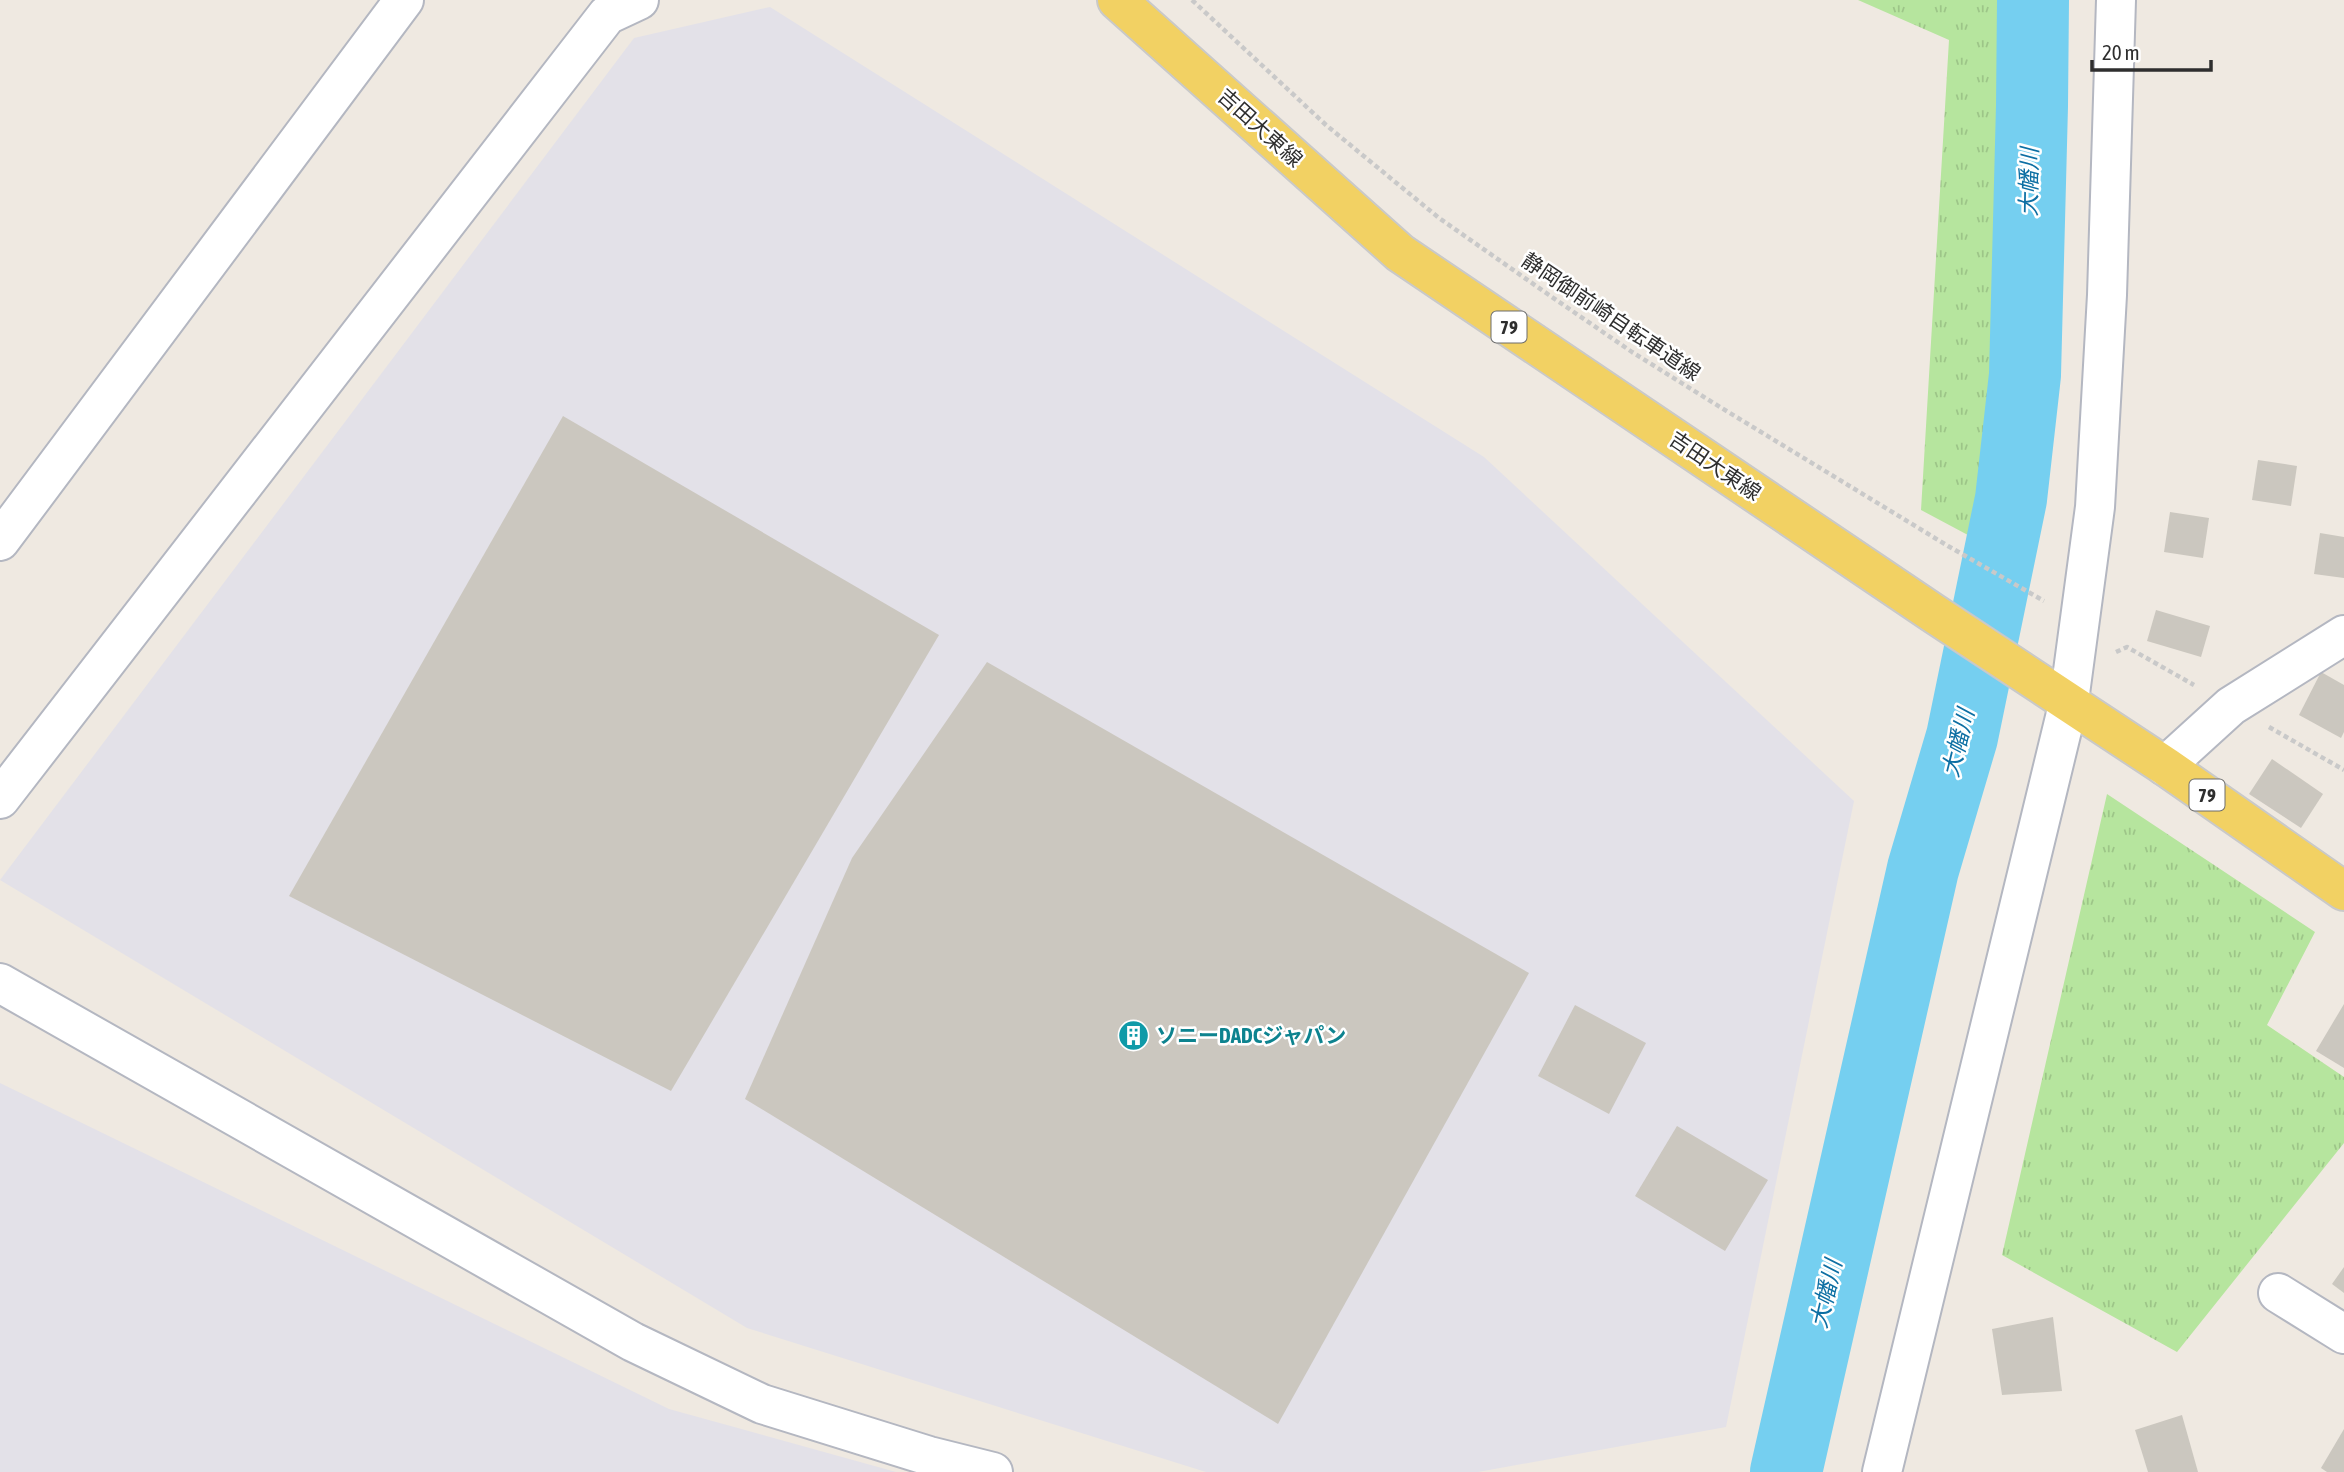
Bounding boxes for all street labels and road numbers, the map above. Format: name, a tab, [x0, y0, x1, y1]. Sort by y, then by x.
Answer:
street label: 吉田大東線	[1214, 83, 1308, 171]
street label: 静岡御前崎自転車道線	[1518, 248, 1705, 385]
road number: 79	[1492, 312, 1526, 342]
street label: 吉田大東線	[1665, 426, 1766, 504]
road number: 79	[2190, 780, 2224, 810]

